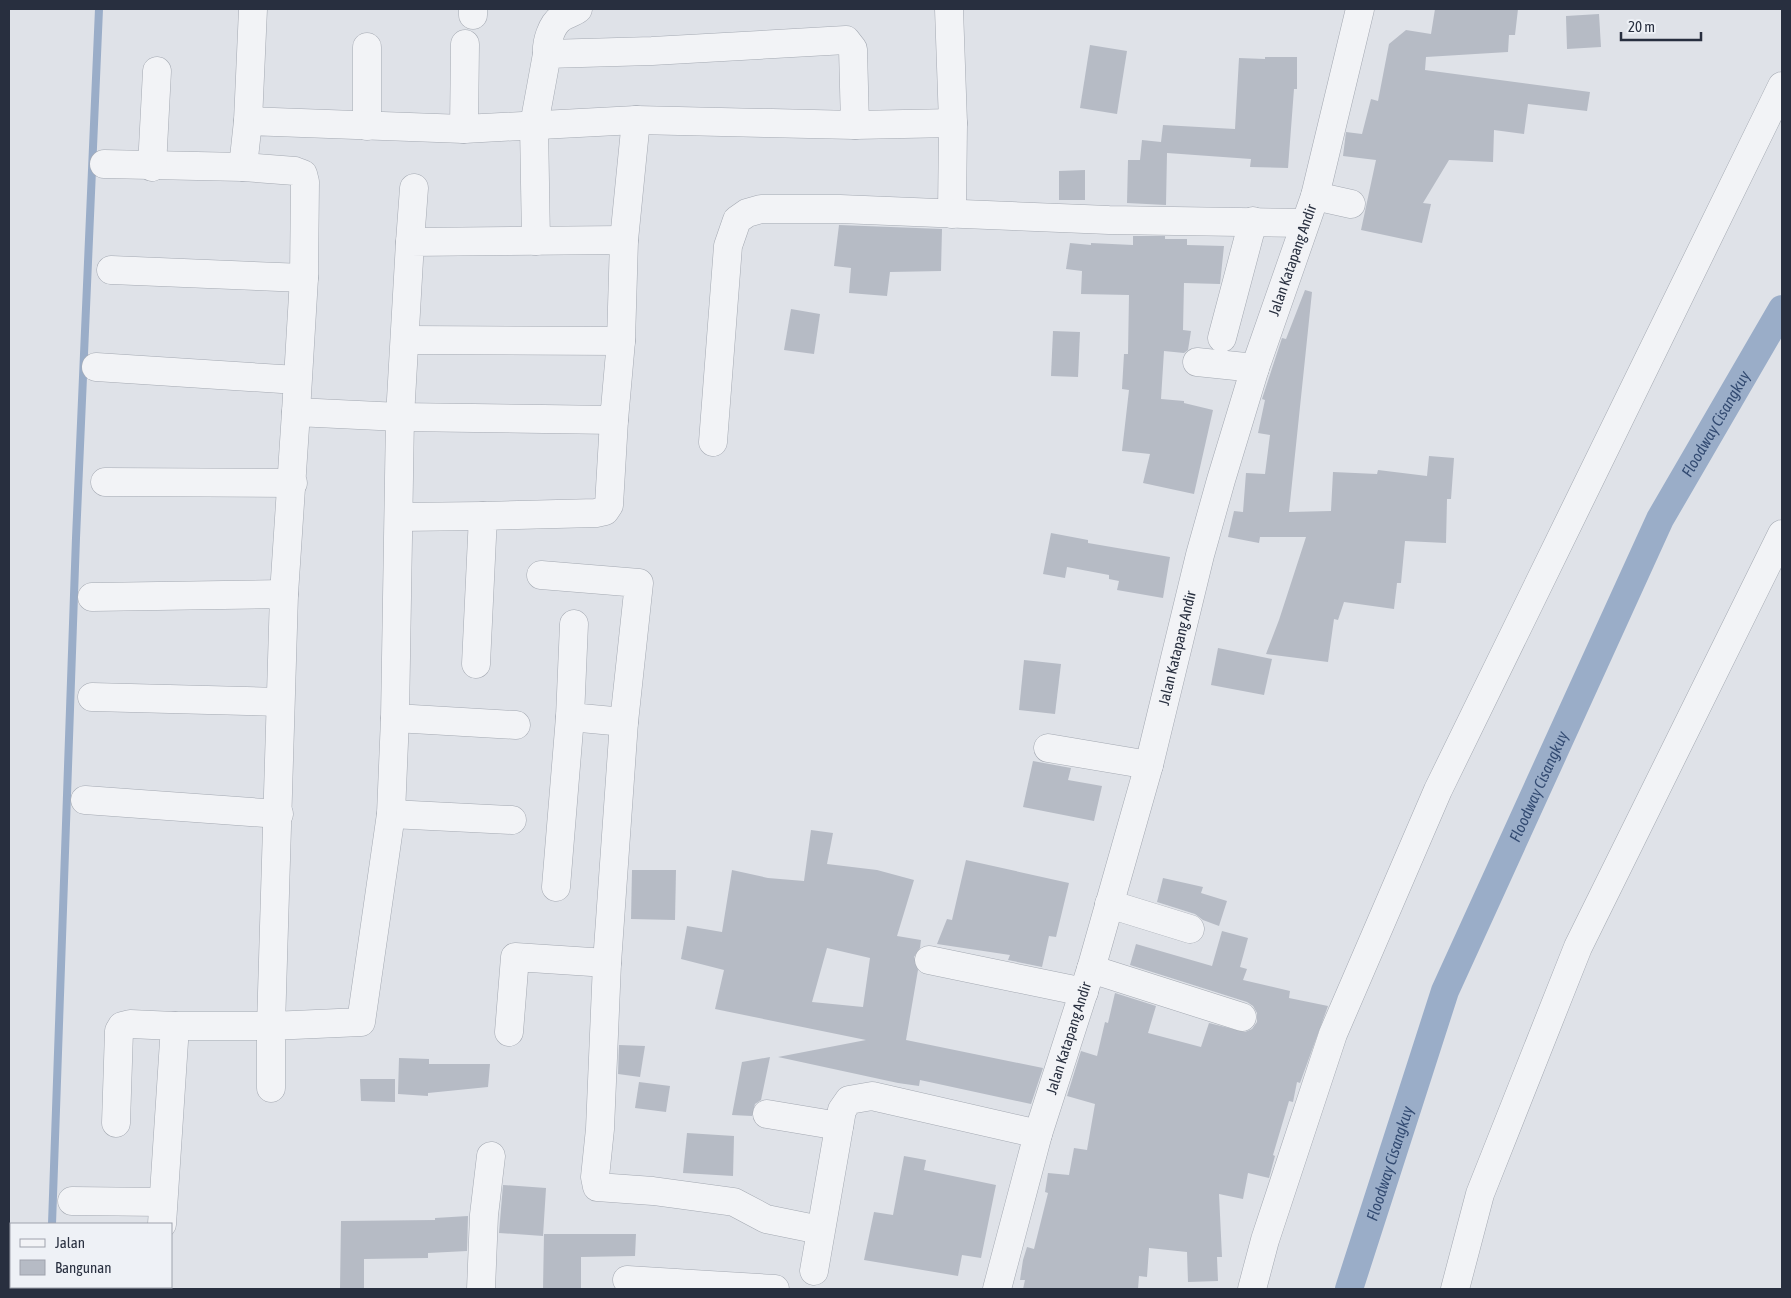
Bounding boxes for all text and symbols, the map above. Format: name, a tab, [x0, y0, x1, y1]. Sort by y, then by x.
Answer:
scale bar	[1621, 10, 1701, 42]
text: 20 m	[1628, 18, 1655, 35]
street label: Jalan Katapang Andir	[1265, 201, 1320, 318]
water label: Floodway Cisangkuy	[1678, 367, 1754, 480]
street label: Jalan Katapang Andir	[1155, 589, 1199, 707]
water label: Floodway Cisangkuy	[1505, 728, 1572, 844]
street label: Jalan Katapang Andir	[1042, 979, 1094, 1096]
water label: Floodway Cisangkuy	[1363, 1103, 1417, 1223]
legend	[10, 1223, 172, 1288]
text: Jalan	[55, 1234, 85, 1251]
text: Bangunan	[55, 1259, 112, 1276]

